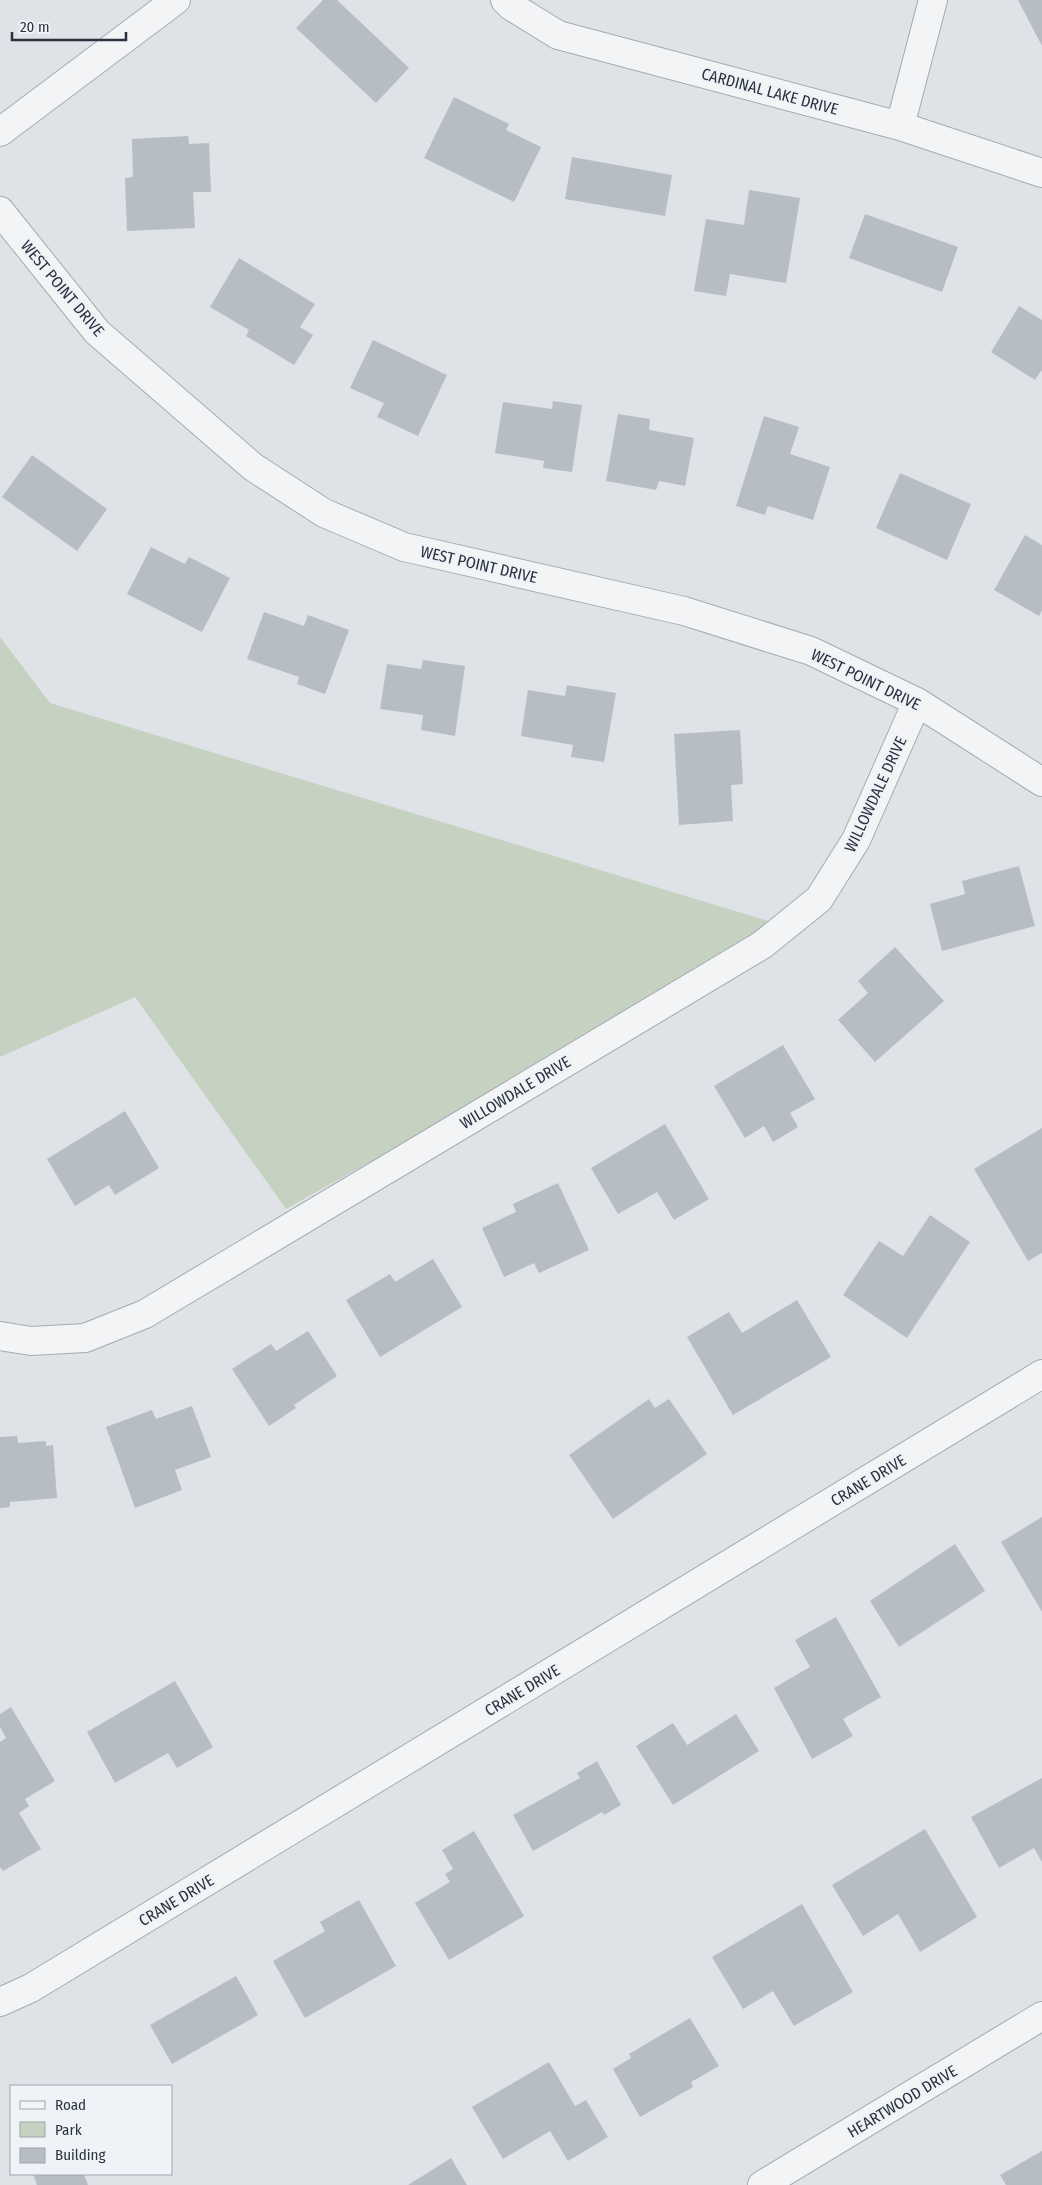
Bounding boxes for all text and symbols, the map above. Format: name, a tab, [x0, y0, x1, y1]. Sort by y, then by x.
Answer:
scale bar	[12, 10, 126, 42]
text: 20 m	[20, 18, 50, 36]
street label: CARDINAL LAKE DRIVE	[699, 64, 840, 119]
street label: WEST POINT DRIVE	[17, 236, 108, 340]
street label: WEST POINT DRIVE	[419, 542, 539, 587]
street label: WEST POINT DRIVE	[808, 645, 924, 714]
street label: WILLOWDALE DRIVE	[840, 733, 911, 855]
street label: WILLOWDALE DRIVE	[457, 1052, 574, 1133]
street label: CRANE DRIVE	[827, 1451, 909, 1510]
street label: CRANE DRIVE	[481, 1661, 563, 1720]
street label: CRANE DRIVE	[135, 1871, 217, 1930]
street label: HEARTWOOD DRIVE	[844, 2061, 960, 2142]
legend	[10, 2085, 172, 2175]
text: Road	[55, 2096, 86, 2114]
text: Park	[55, 2121, 82, 2139]
text: Building	[55, 2146, 106, 2164]

